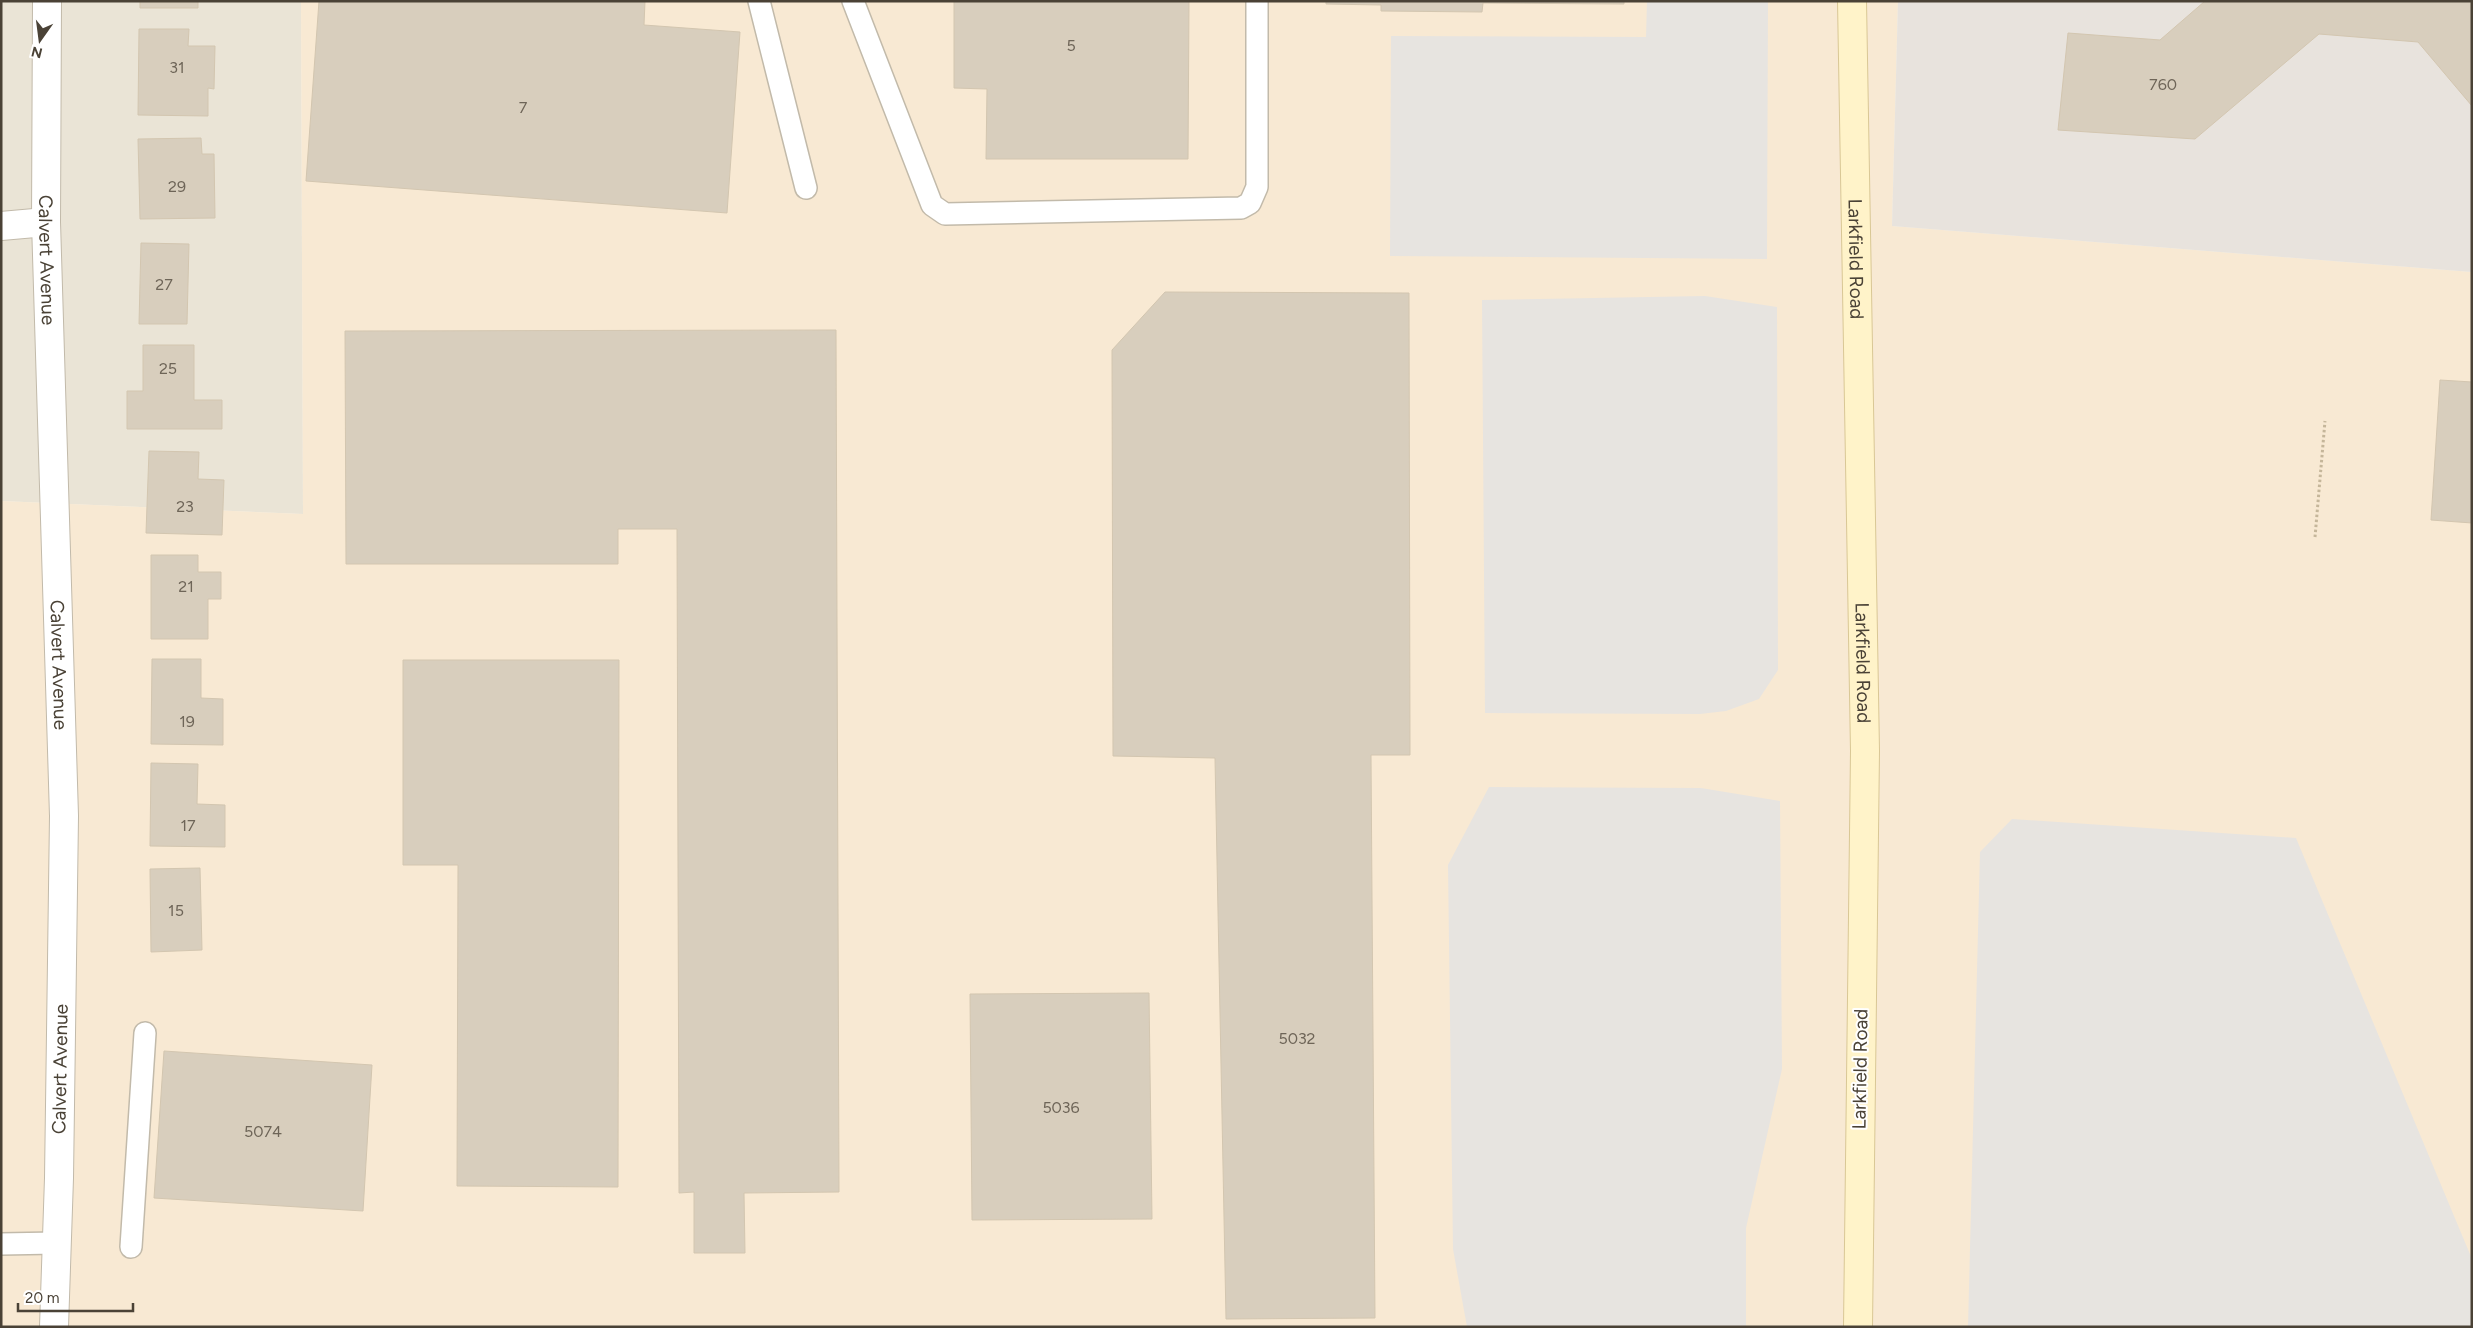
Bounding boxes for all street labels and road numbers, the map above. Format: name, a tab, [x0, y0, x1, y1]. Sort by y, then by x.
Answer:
street label: Calvert Avenue	[34, 195, 61, 325]
street label: Larkfield Road	[1844, 198, 1869, 320]
street label: Calvert Avenue	[46, 599, 73, 730]
street label: Larkfield Road	[1851, 602, 1876, 724]
street label: Calvert Avenue	[47, 1004, 73, 1134]
street label: Larkfield Road	[1847, 1008, 1873, 1130]

